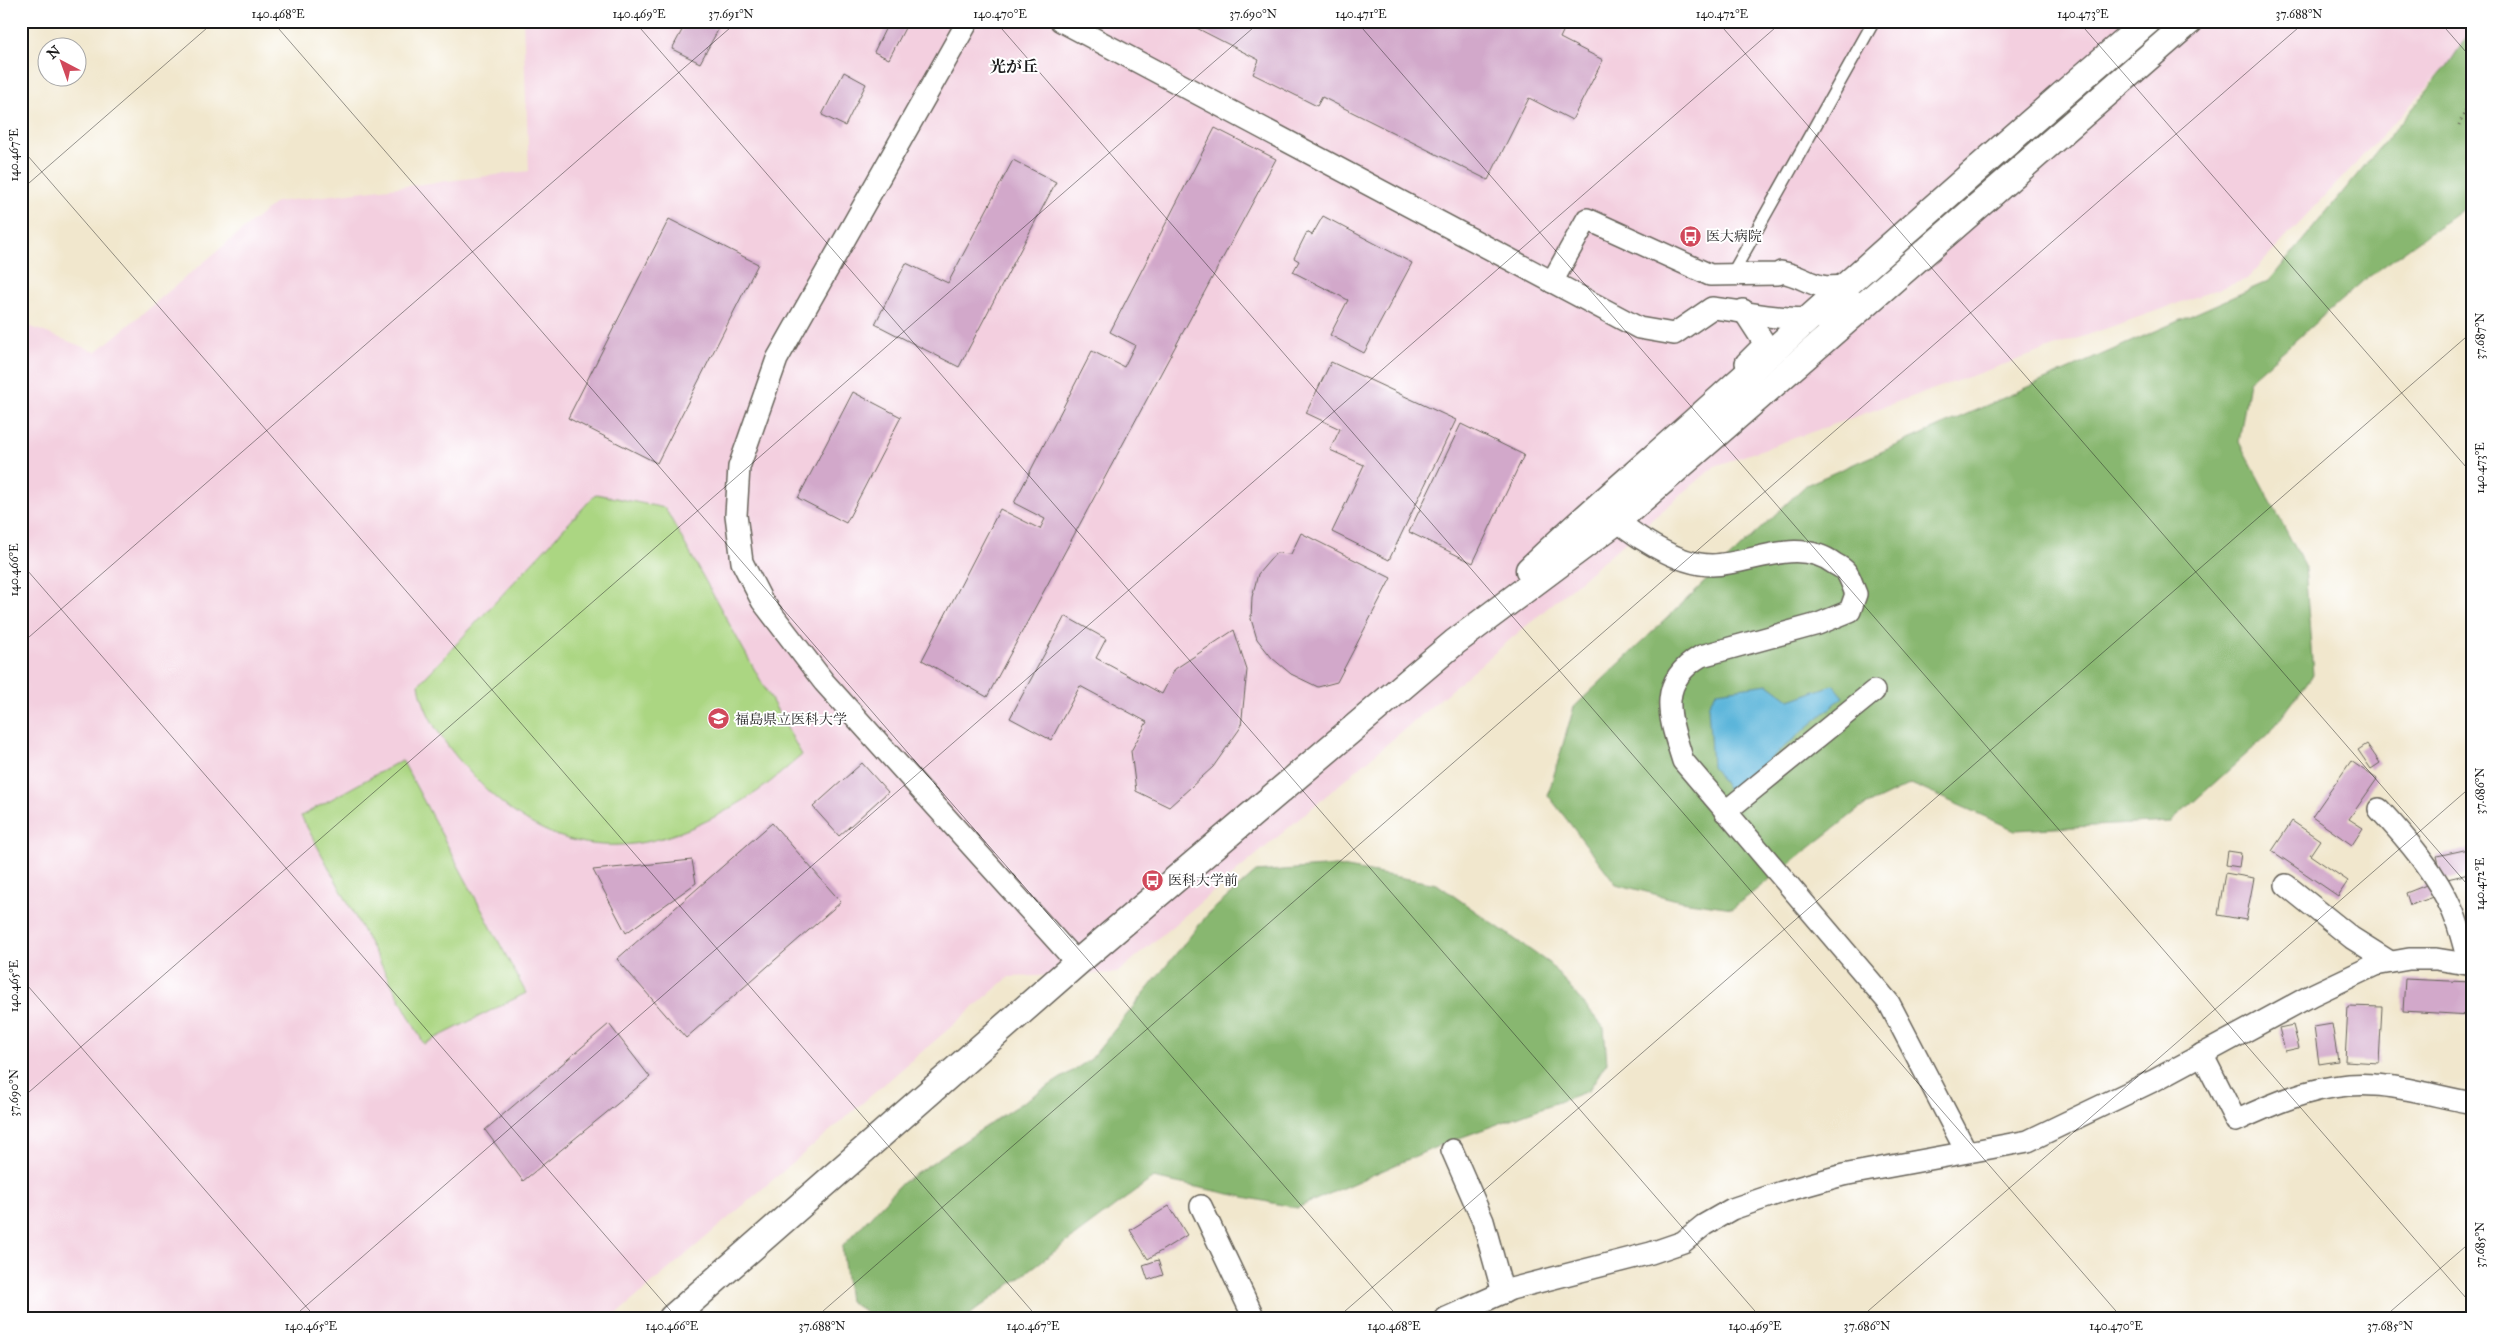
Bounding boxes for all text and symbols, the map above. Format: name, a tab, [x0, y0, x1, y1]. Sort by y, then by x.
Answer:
text: 140.468°E	[251, 7, 305, 21]
text: 140.469°E	[612, 7, 666, 21]
text: 37.691°N	[708, 7, 754, 21]
text: 140.470°E	[973, 7, 1027, 21]
text: 37.690°N	[1229, 7, 1277, 21]
text: 140.471°E	[1335, 7, 1387, 21]
text: 140.472°E	[1696, 7, 1749, 21]
text: 140.473°E	[2057, 7, 2109, 21]
text: 37.688°N	[2276, 7, 2322, 21]
north arrow	[38, 38, 88, 88]
text: N	[44, 42, 64, 63]
district label: 光が丘	[990, 57, 1038, 76]
text: 140.467°E	[7, 128, 21, 182]
bus stop icon: 医大病院	[1678, 224, 1702, 248]
place label: 医大病院	[1706, 228, 1762, 245]
text: 37.687°N	[2473, 312, 2487, 360]
text: 140.473°E	[2473, 442, 2487, 494]
text: 140.466°E	[7, 543, 21, 596]
school or university icon: 福島県立医科大学	[707, 707, 731, 731]
place label: 福島県立医科大学	[735, 711, 847, 728]
text: 37.686°N	[2473, 768, 2487, 814]
text: 140.472°E	[2473, 857, 2487, 910]
bus stop icon: 医科大学前	[1140, 868, 1164, 892]
place label: 医科大学前	[1168, 872, 1238, 889]
text: 140.465°E	[7, 959, 21, 1012]
text: 37.690°N	[7, 1069, 21, 1117]
text: 37.685°N	[2473, 1222, 2487, 1268]
text: 140.465°E	[285, 1319, 338, 1333]
text: 140.466°E	[646, 1319, 699, 1333]
text: 37.688°N	[799, 1319, 845, 1333]
text: 140.467°E	[1006, 1319, 1060, 1333]
text: 140.468°E	[1367, 1319, 1421, 1333]
text: 140.469°E	[1728, 1319, 1782, 1333]
text: 37.686°N	[1844, 1319, 1890, 1333]
text: 140.470°E	[2089, 1319, 2143, 1333]
text: 37.685°N	[2367, 1319, 2413, 1333]

